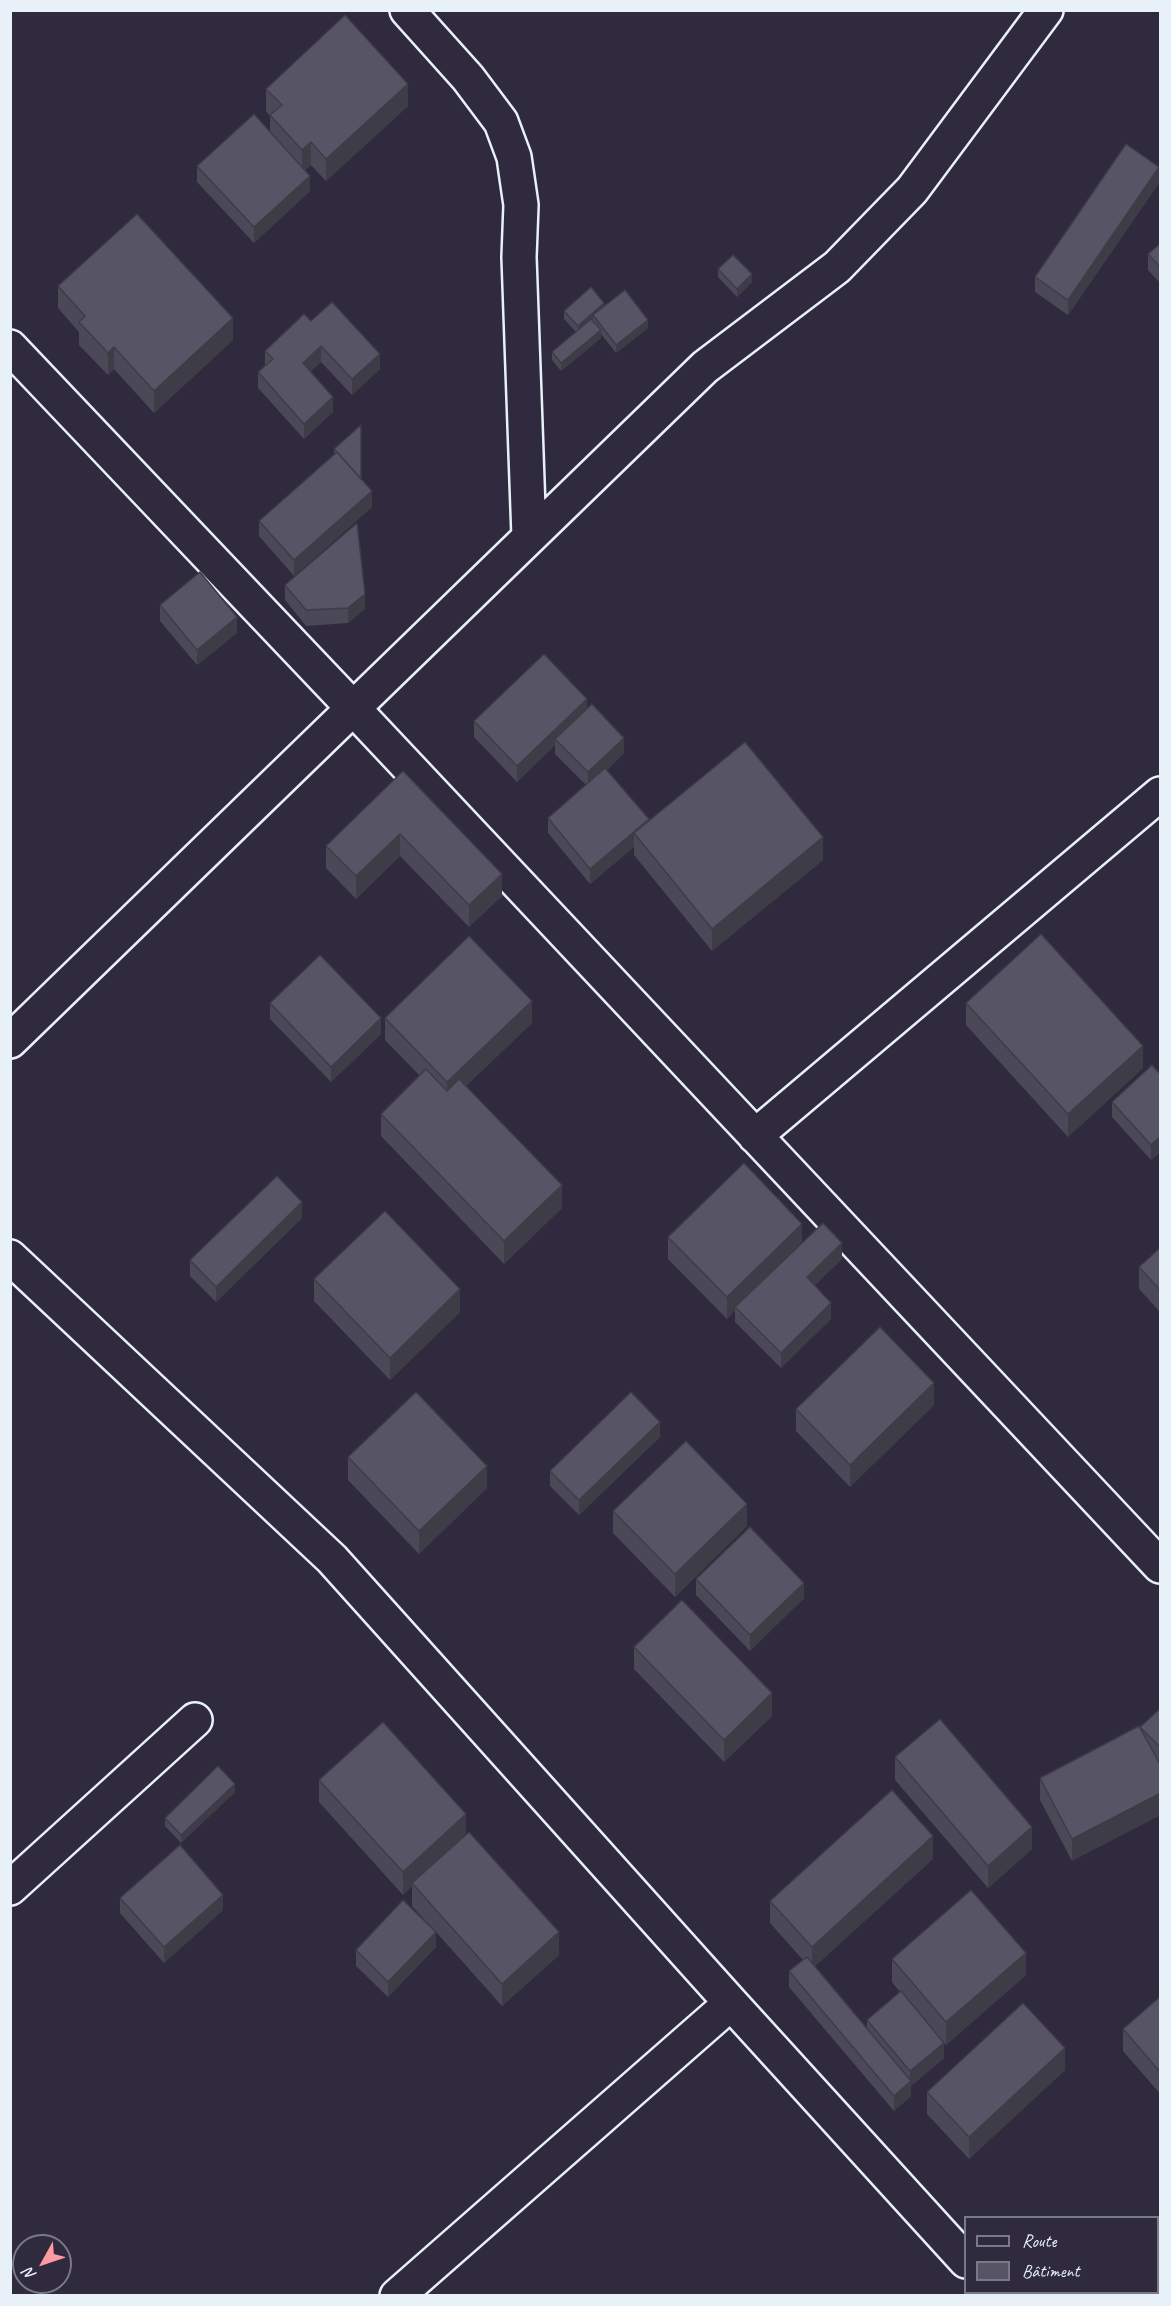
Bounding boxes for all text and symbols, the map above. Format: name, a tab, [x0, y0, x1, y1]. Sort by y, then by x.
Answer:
legend	[964, 2216, 1159, 2294]
text: Route	[1022, 2230, 1056, 2252]
north arrow	[12, 2234, 72, 2294]
text: Bâtiment	[1022, 2260, 1080, 2282]
text: N	[19, 2264, 41, 2285]

